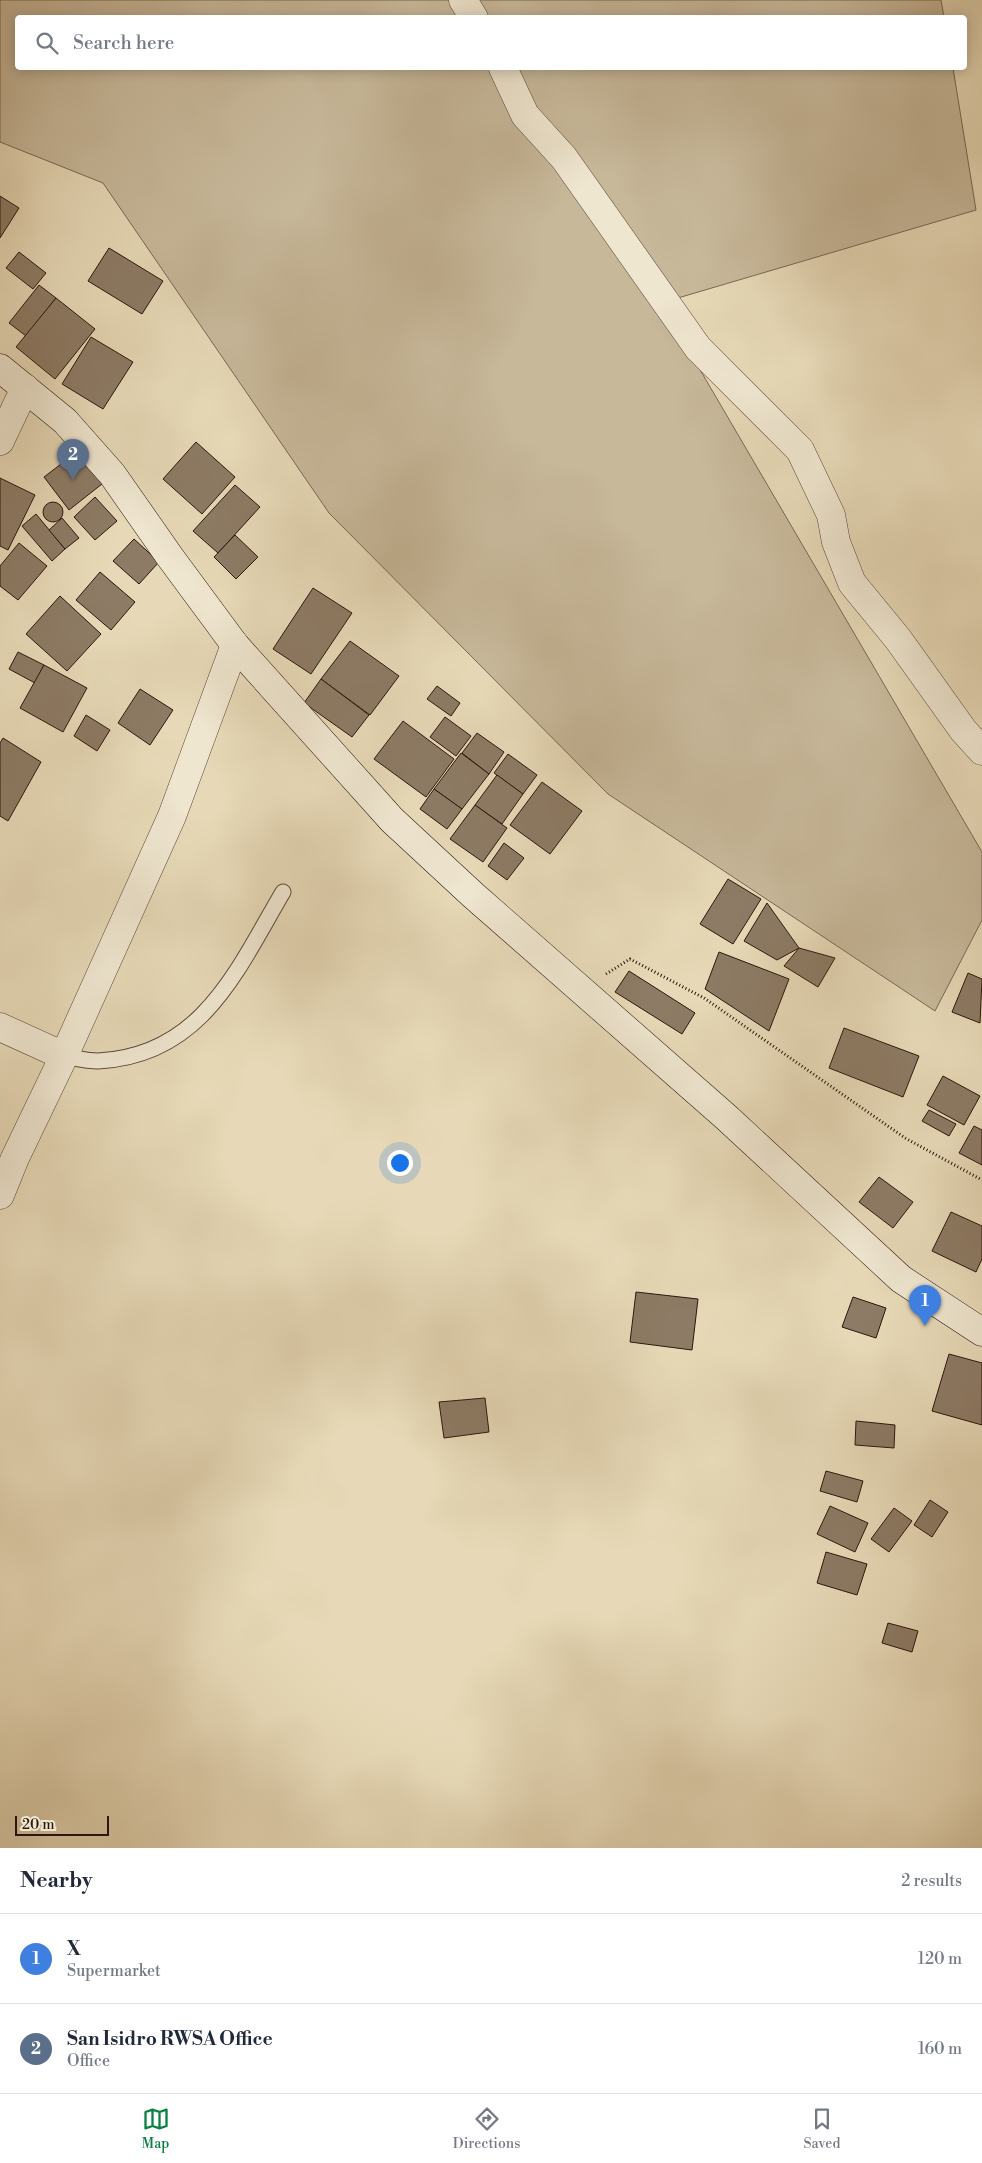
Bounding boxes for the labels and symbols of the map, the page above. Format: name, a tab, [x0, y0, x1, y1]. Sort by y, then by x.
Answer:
pin: 2	[57, 439, 89, 480]
your location	[387, 1150, 413, 1176]
pin: 1	[909, 1285, 941, 1326]
scale bar	[15, 1813, 109, 1836]

